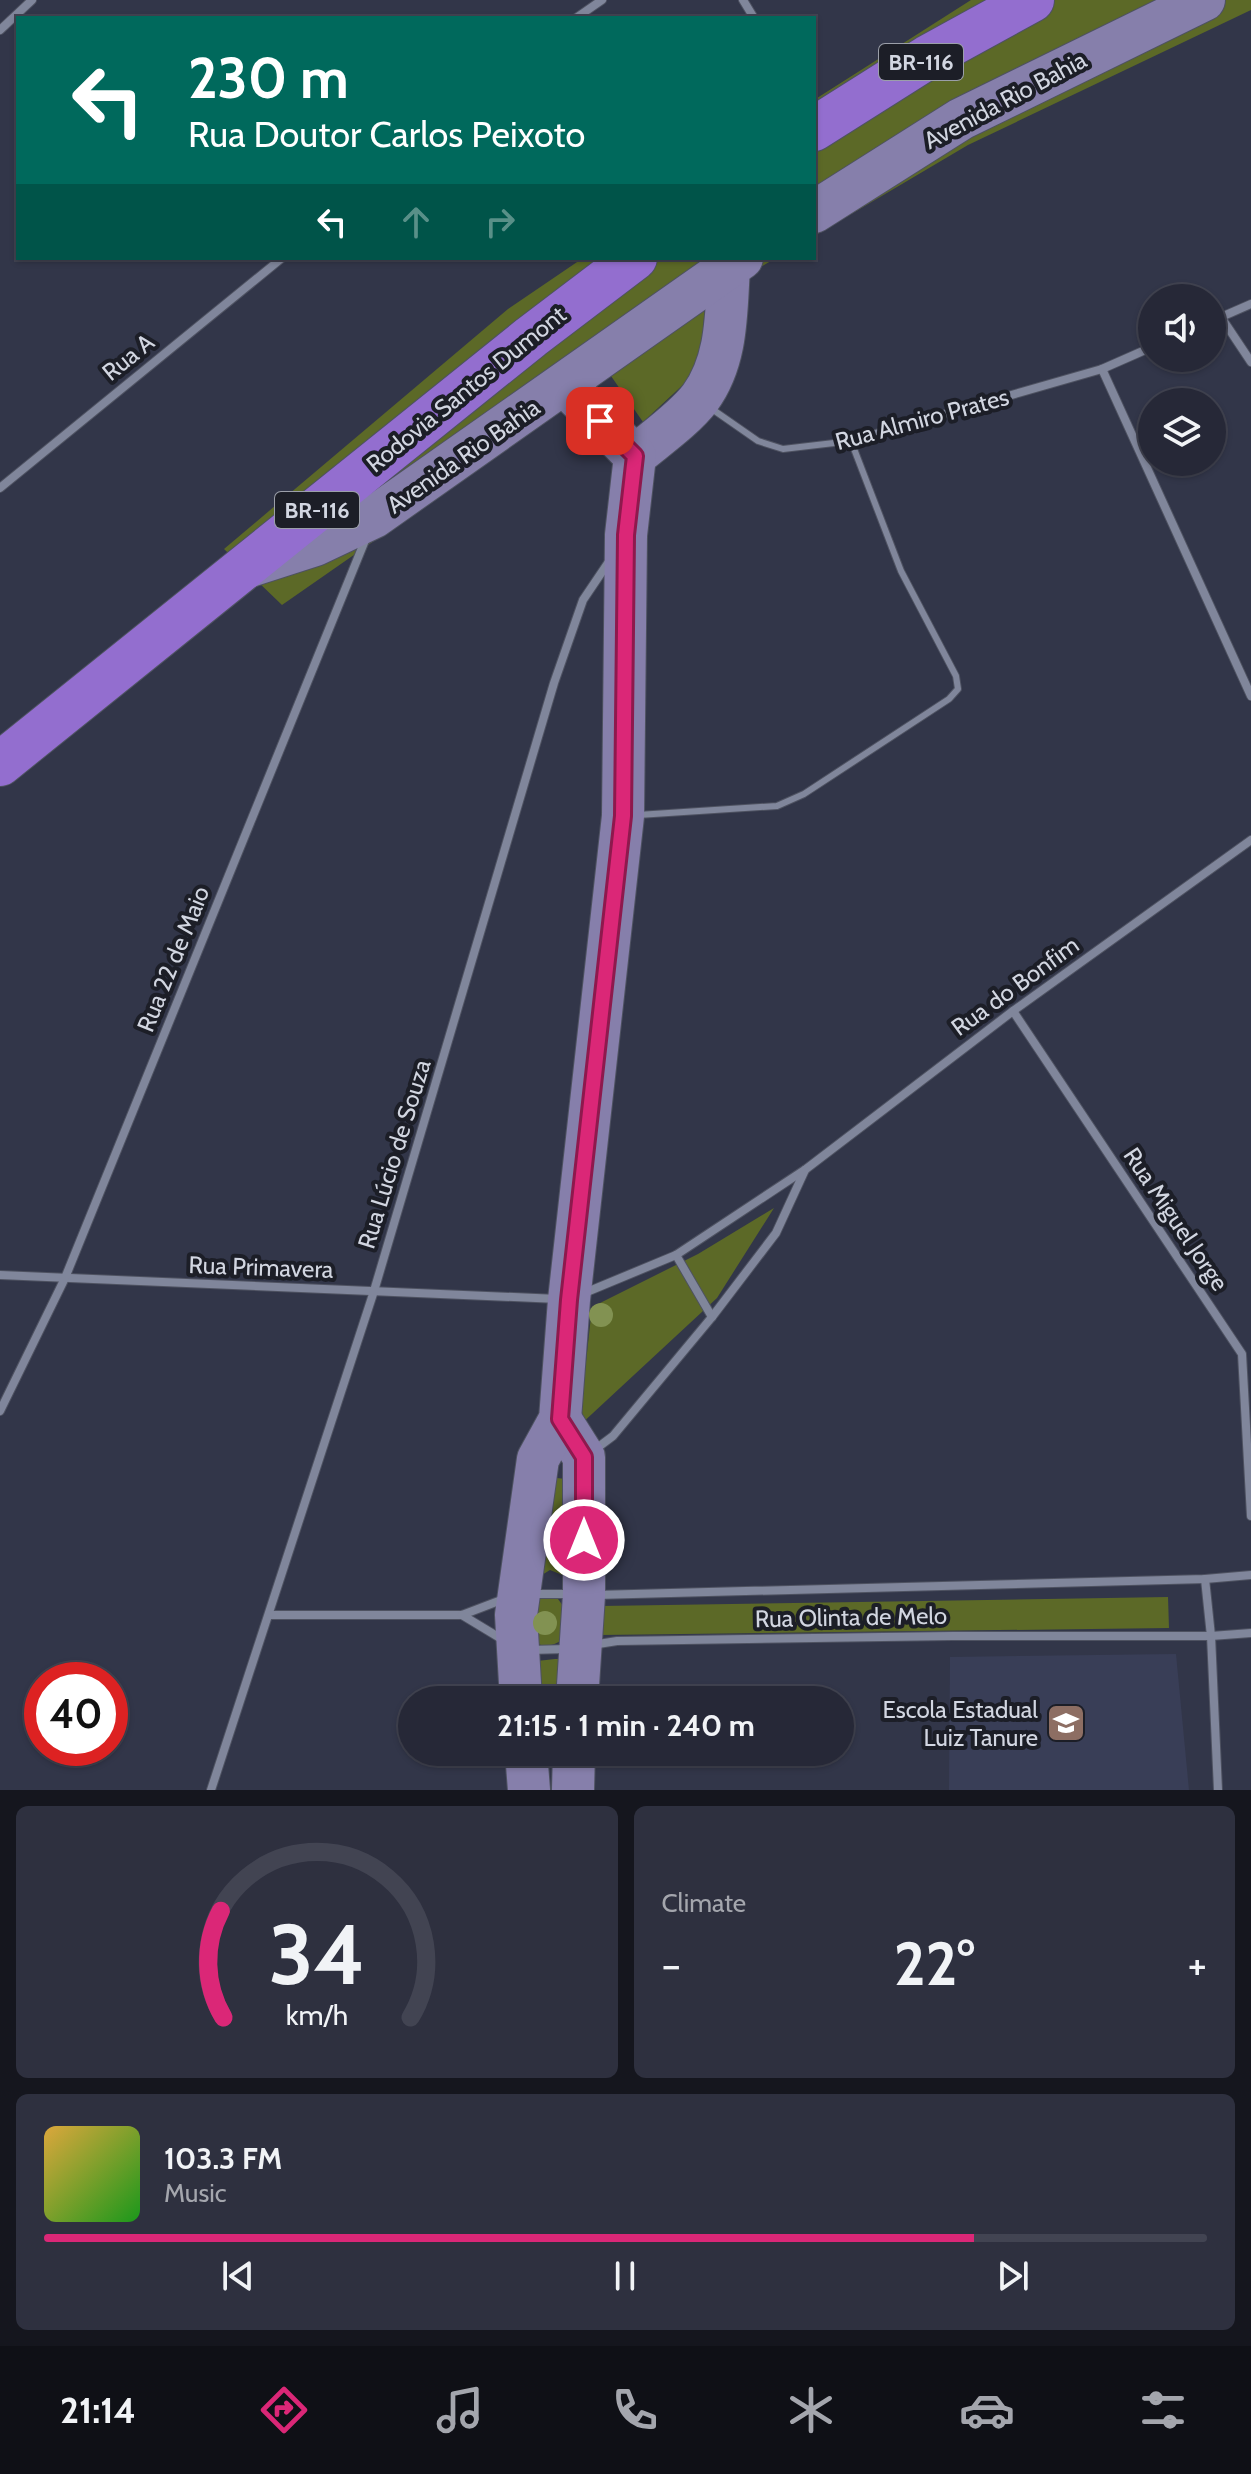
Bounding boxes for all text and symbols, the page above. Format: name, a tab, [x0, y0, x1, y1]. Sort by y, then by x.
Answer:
text: 230 m	[188, 44, 349, 112]
road number: BR-116	[879, 44, 963, 80]
street label: Avenida Rio Bahia	[919, 45, 1092, 155]
icon: left	[56, 48, 160, 152]
text: Rua Doutor Carlos Peixoto	[188, 112, 585, 156]
icon: left	[310, 200, 354, 244]
icon: ahead	[394, 200, 438, 244]
icon: right	[478, 200, 522, 244]
map controls	[1138, 284, 1226, 476]
button: sound	[1138, 284, 1226, 372]
street label: Rodovia Santos Dumont	[360, 300, 572, 478]
street label: Rua A	[96, 327, 160, 387]
street label: Rua Almiro Prates	[832, 382, 1012, 456]
pin	[566, 387, 634, 455]
button: layers	[1138, 388, 1226, 476]
street label: Avenida Rio Bahia	[381, 392, 545, 520]
icon: arrive	[578, 399, 622, 443]
road number: BR-116	[275, 492, 359, 528]
street label: Rua 22 de Maio	[131, 882, 215, 1036]
street label: Rua do Bonfim	[946, 930, 1084, 1042]
street label: Rua Lúcio de Souza	[351, 1055, 437, 1252]
street label: Rua Miguel Jorge	[1117, 1142, 1235, 1296]
street label: Rua Primavera	[188, 1250, 334, 1284]
position arrow	[542, 1498, 626, 1582]
street label: Rua Olinta de Melo	[755, 1601, 947, 1633]
speed limit sign: 40	[24, 1662, 128, 1766]
place label: Escola Estadual Luiz Tanure	[883, 1695, 1038, 1752]
school or university icon: Escola Estadual Luiz Tanure	[1045, 1702, 1087, 1744]
text: 21:15 · 1 min · 240 m	[497, 1707, 755, 1744]
text: Climate	[662, 1887, 746, 1919]
text: 34	[269, 1904, 365, 2005]
text: 22°	[894, 1927, 975, 2000]
text: −	[662, 1938, 681, 1991]
text: +	[1188, 1938, 1207, 1991]
text: km/h	[285, 1997, 348, 2032]
text: 103.3 FM	[164, 2140, 282, 2177]
text: Music	[164, 2177, 227, 2209]
icon: previous	[216, 2254, 260, 2298]
icon: pause	[603, 2254, 647, 2298]
icon: next	[991, 2254, 1035, 2298]
icon: directions	[256, 2382, 312, 2438]
icon: music	[432, 2382, 488, 2438]
icon: phone	[607, 2382, 663, 2438]
icon: climate	[783, 2382, 839, 2438]
icon: car	[959, 2382, 1015, 2438]
icon: filters	[1135, 2382, 1191, 2438]
text: 21:14	[60, 2388, 136, 2432]

